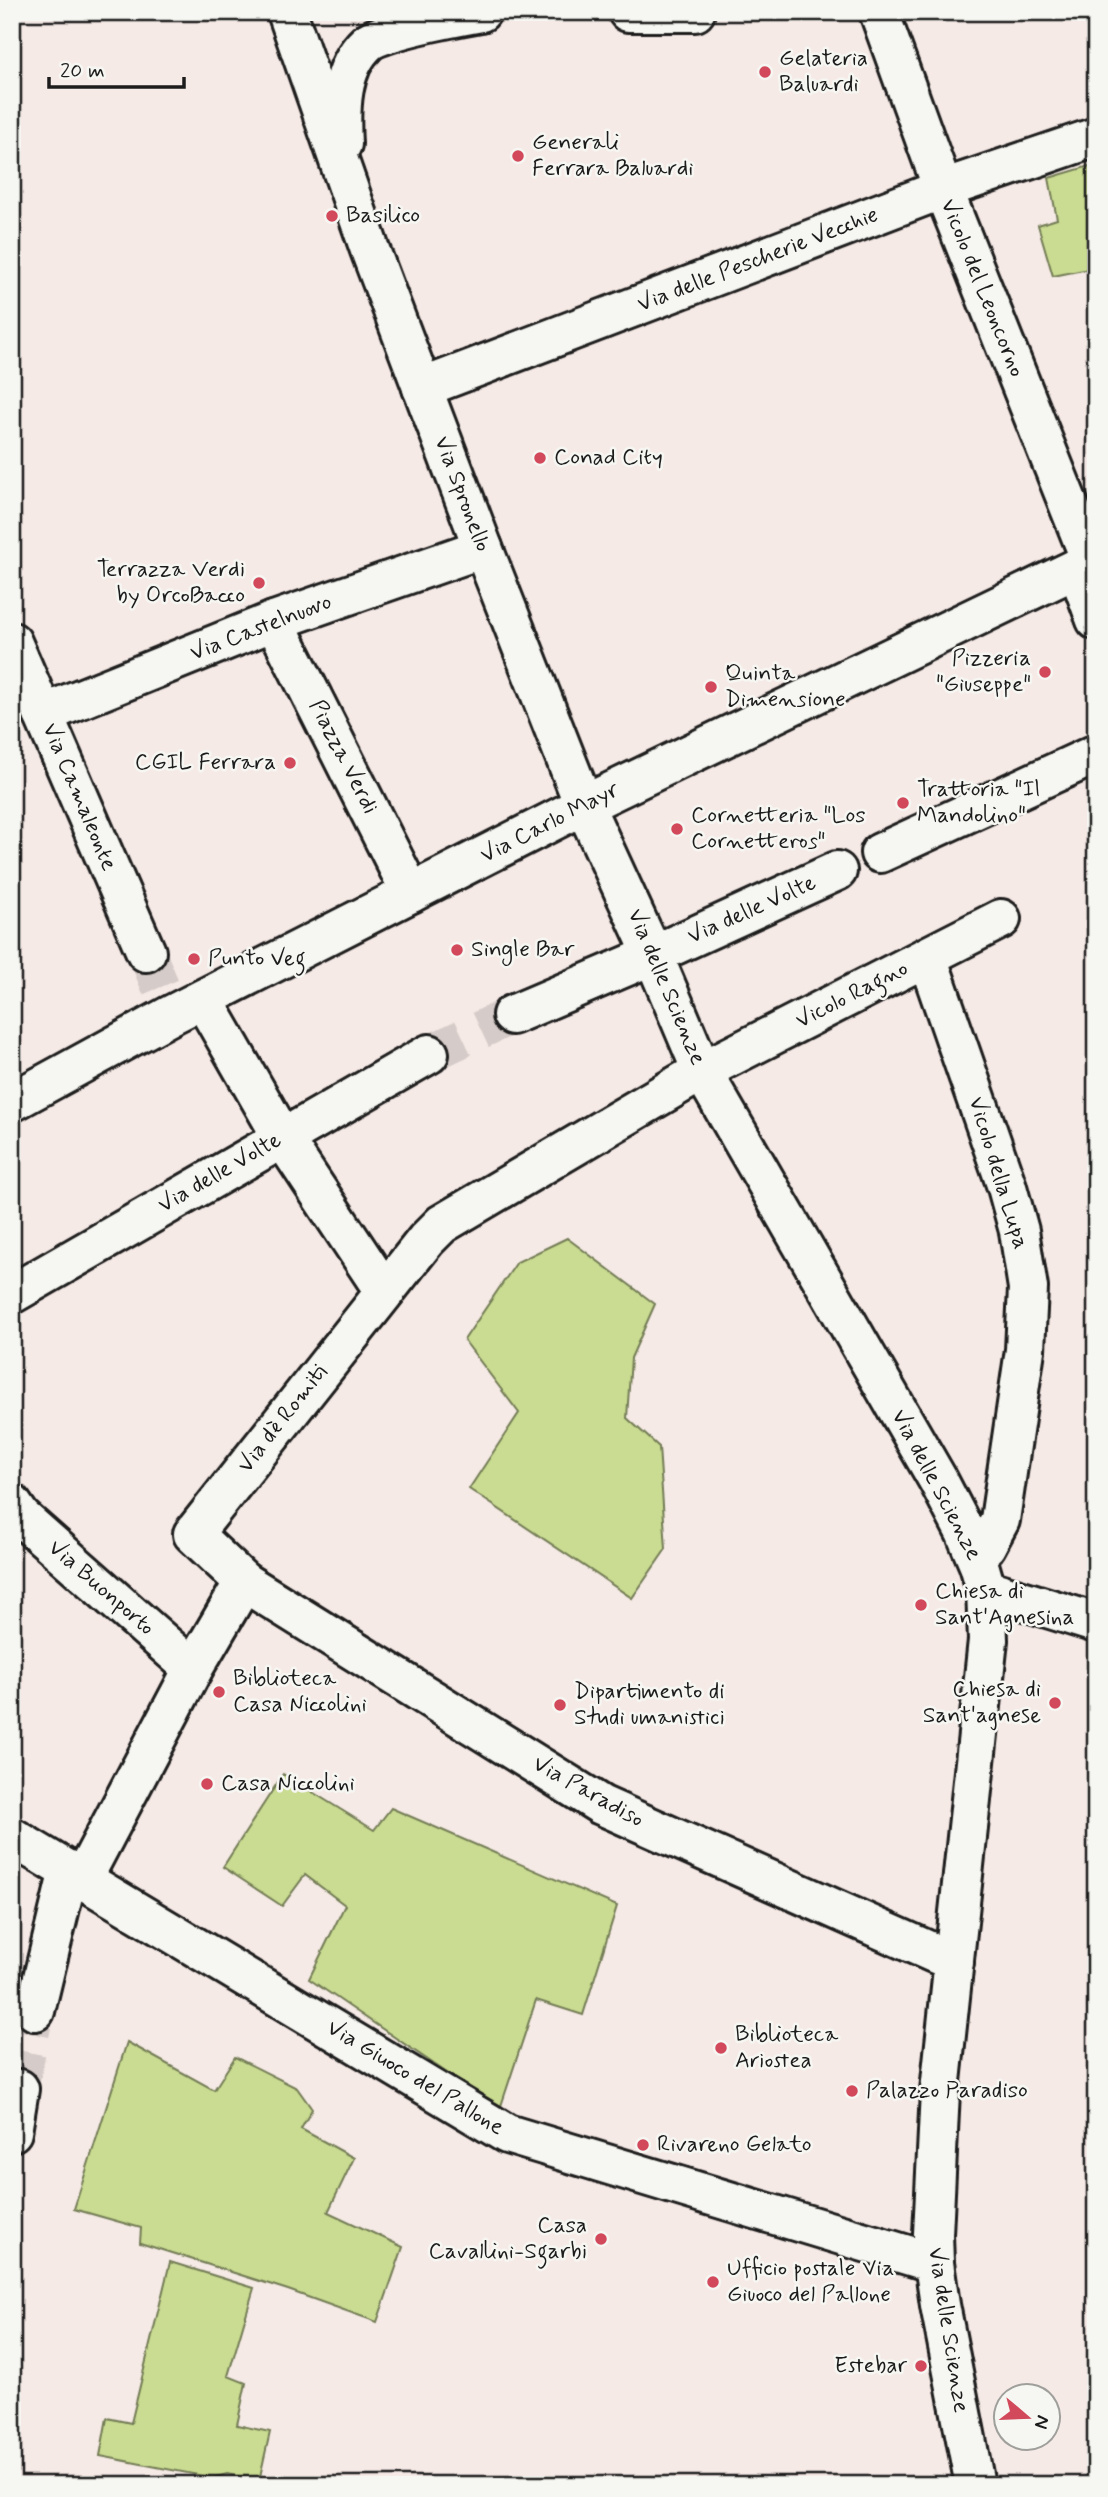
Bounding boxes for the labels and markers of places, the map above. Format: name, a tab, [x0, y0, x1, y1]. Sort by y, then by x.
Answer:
place label: Gelateria Baluardi	[779, 44, 868, 100]
marker: Gelateria Baluardi	[757, 64, 773, 80]
place label: Generali Ferrara Baluardi	[532, 128, 693, 184]
marker: Generali Ferrara Baluardi	[510, 148, 526, 164]
place label: Basilico	[346, 201, 420, 231]
marker: Basilico	[324, 208, 340, 224]
place label: Conad City	[554, 443, 663, 473]
marker: Conad City	[532, 450, 548, 466]
place label: Terrazza Verdi by OrcoBacco	[97, 555, 245, 611]
marker: Terrazza Verdi by OrcoBacco	[251, 575, 267, 591]
place label: Pizzeria "Giuseppe"	[936, 644, 1031, 700]
place label: Quinta Dimensione	[725, 659, 846, 715]
marker: Pizzeria "Giuseppe"	[1037, 664, 1053, 680]
marker: Quinta Dimensione	[703, 679, 719, 695]
place label: CGIL Ferrara	[135, 748, 276, 778]
marker: CGIL Ferrara	[282, 755, 298, 771]
place label: Trattoria "Il Mandolino"	[917, 775, 1040, 831]
marker: Trattoria "Il Mandolino"	[895, 795, 911, 811]
place label: Cornetteria "Los Cornetteros"	[691, 801, 866, 857]
marker: Cornetteria "Los Cornetteros"	[669, 821, 685, 837]
place label: Single Bar	[471, 935, 575, 967]
marker: Single Bar	[449, 942, 465, 958]
place label: Punto Veg	[208, 944, 306, 976]
marker: Punto Veg	[186, 951, 202, 967]
place label: Chiesa di Sant'Agnesina	[935, 1577, 1074, 1633]
marker: Chiesa di Sant'Agnesina	[913, 1597, 929, 1613]
place label: Biblioteca Casa Niccolini	[233, 1664, 367, 1720]
place label: Chiesa di Sant'agnese	[923, 1675, 1041, 1731]
place label: Dipartimento di Studi umanistici	[574, 1677, 725, 1733]
marker: Biblioteca Casa Niccolini	[211, 1684, 227, 1700]
marker: Chiesa di Sant'agnese	[1047, 1695, 1063, 1711]
marker: Dipartimento di Studi umanistici	[552, 1697, 568, 1713]
place label: Casa Niccolini	[221, 1769, 355, 1799]
marker: Casa Niccolini	[199, 1776, 215, 1792]
place label: Biblioteca Ariostea	[735, 2020, 838, 2076]
marker: Biblioteca Ariostea	[713, 2040, 729, 2056]
place label: Palazzo Paradiso	[866, 2076, 1028, 2106]
marker: Palazzo Paradiso	[844, 2083, 860, 2099]
place label: Rivareno Gelato	[657, 2130, 812, 2160]
marker: Rivareno Gelato	[635, 2137, 651, 2153]
place label: Casa Cavallini-Sgarbi	[429, 2211, 587, 2269]
marker: Casa Cavallini-Sgarbi	[593, 2231, 609, 2247]
place label: Ufficio postale Via Giuoco del Pallone	[727, 2254, 894, 2310]
marker: Ufficio postale Via Giuoco del Pallone	[705, 2274, 721, 2290]
place label: Estebar	[834, 2351, 907, 2381]
marker: Estebar	[913, 2358, 929, 2374]

